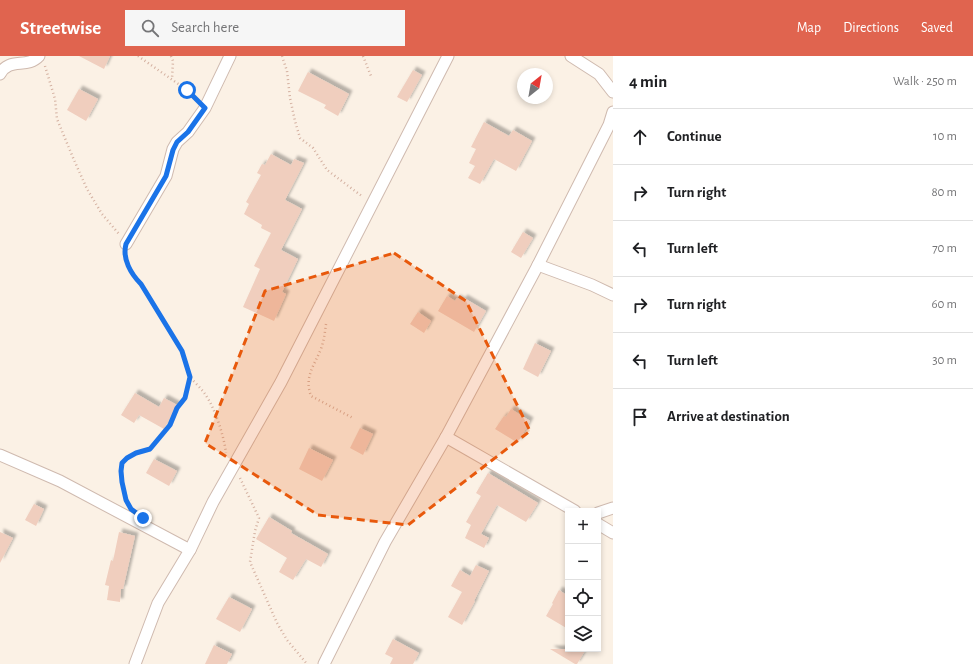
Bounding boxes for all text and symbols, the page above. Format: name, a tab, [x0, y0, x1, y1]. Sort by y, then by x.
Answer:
search box	[125, 10, 405, 46]
icon: search	[139, 17, 161, 39]
text: Streetwise	[20, 19, 101, 38]
text: Search here	[171, 20, 239, 35]
text: Map	[797, 21, 821, 35]
text: Directions	[843, 21, 899, 35]
text: Saved	[921, 21, 953, 35]
north arrow	[517, 68, 553, 104]
text: 4 min	[629, 73, 667, 90]
text: Walk · 250 m	[893, 75, 957, 88]
route start	[178, 81, 196, 99]
icon: ahead	[629, 126, 651, 148]
text: Continue	[667, 129, 722, 144]
text: 10 m	[933, 130, 957, 143]
icon: right	[629, 182, 651, 204]
text: Turn right	[667, 185, 726, 200]
text: 80 m	[931, 186, 957, 199]
icon: left	[629, 238, 651, 260]
text: Turn left	[667, 241, 718, 256]
text: 70 m	[932, 242, 957, 255]
icon: right	[629, 294, 651, 316]
text: Turn right	[667, 297, 726, 312]
text: 60 m	[931, 298, 957, 311]
icon: left	[629, 350, 651, 372]
text: Turn left	[667, 353, 718, 368]
text: 30 m	[932, 354, 957, 367]
icon: arrive	[629, 406, 651, 428]
text: Arrive at destination	[667, 409, 790, 424]
map controls	[565, 508, 601, 652]
button: +	[565, 508, 601, 544]
route end	[134, 509, 152, 527]
button: −	[565, 544, 601, 580]
button: locate	[565, 580, 601, 616]
button: layers	[565, 616, 601, 652]

